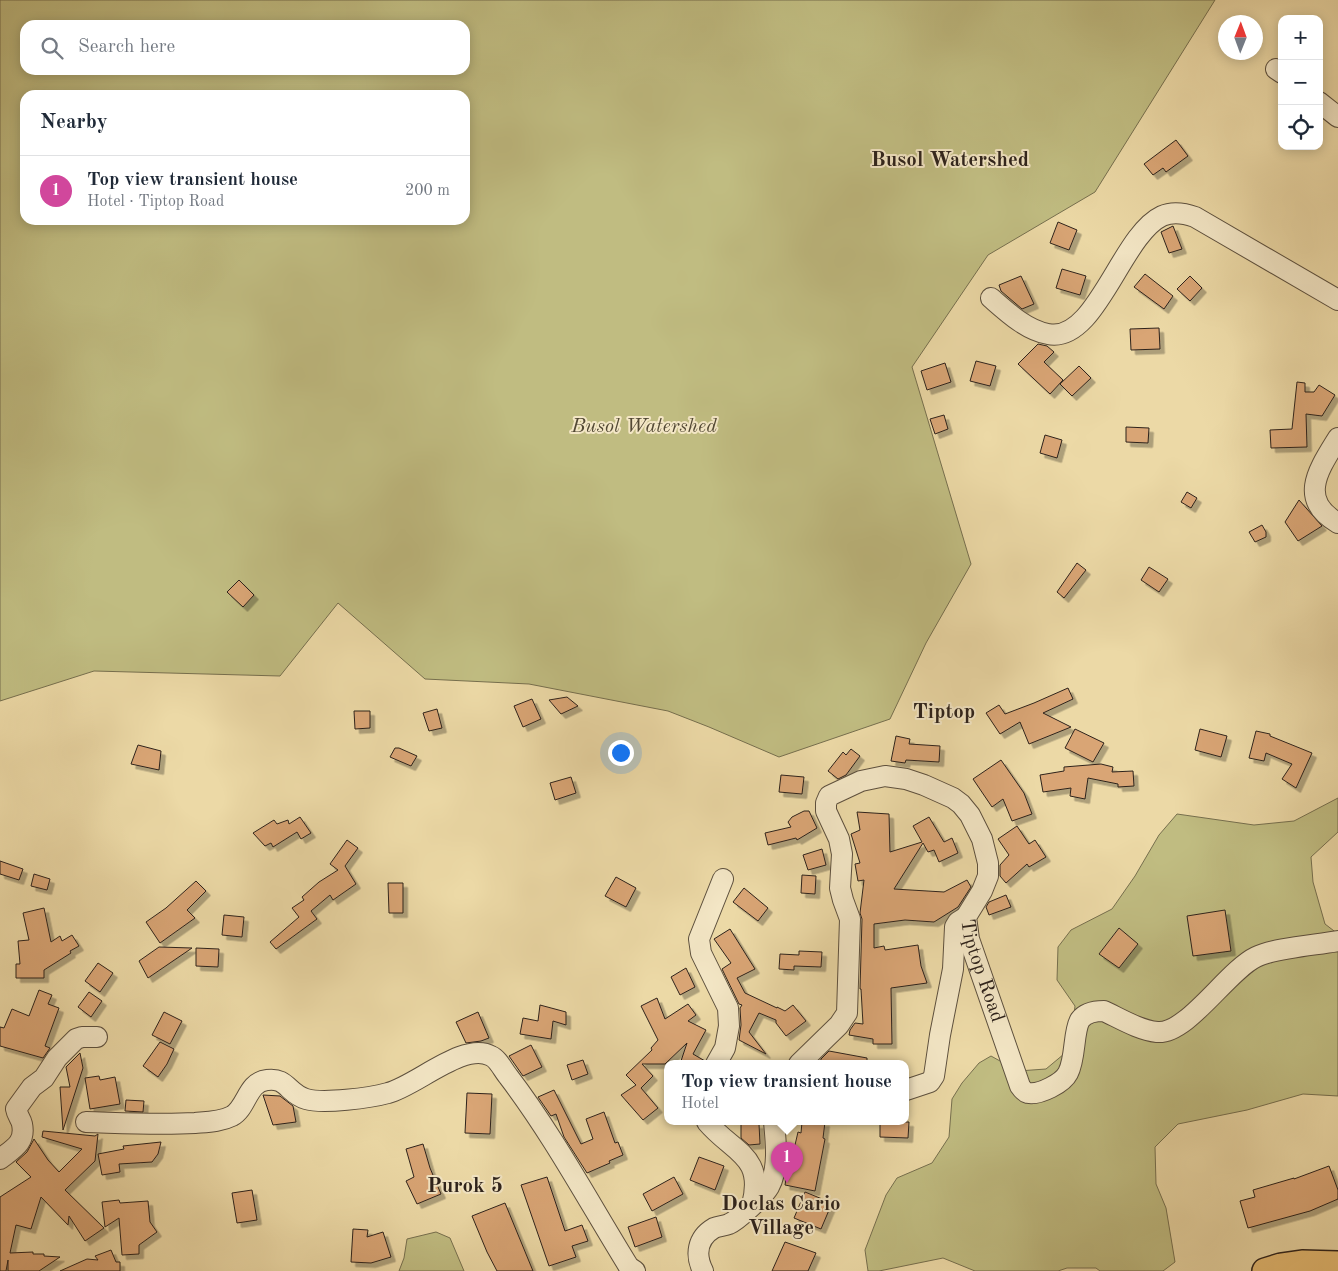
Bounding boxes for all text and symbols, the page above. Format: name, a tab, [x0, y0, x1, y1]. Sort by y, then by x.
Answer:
north arrow	[1218, 15, 1263, 60]
map controls	[1278, 15, 1323, 150]
button: +	[1278, 15, 1323, 60]
search box	[20, 20, 470, 75]
icon: search	[38, 34, 66, 62]
text: Search here	[78, 38, 175, 57]
button: −	[1278, 60, 1323, 105]
button: locate	[1278, 105, 1323, 150]
text: Nearby	[40, 112, 108, 133]
district label: Busol Watershed	[871, 150, 1029, 171]
text: Top view transient house	[87, 171, 298, 190]
text: 1	[51, 183, 61, 199]
text: 200 m	[405, 183, 450, 199]
text: Hotel · Tiptop Road	[87, 194, 224, 210]
park label: Busol Watershed	[570, 417, 717, 437]
district label: Tiptop	[913, 702, 975, 723]
your location	[608, 740, 634, 766]
street label: Tiptop Road	[956, 918, 1007, 1025]
popup	[664, 1060, 909, 1125]
text: Top view transient house	[681, 1073, 892, 1092]
text: Hotel	[681, 1096, 719, 1112]
pin: 1	[771, 1142, 803, 1183]
district label: Purok 5	[427, 1176, 503, 1197]
district label: Doclas Cario Village	[721, 1194, 841, 1239]

